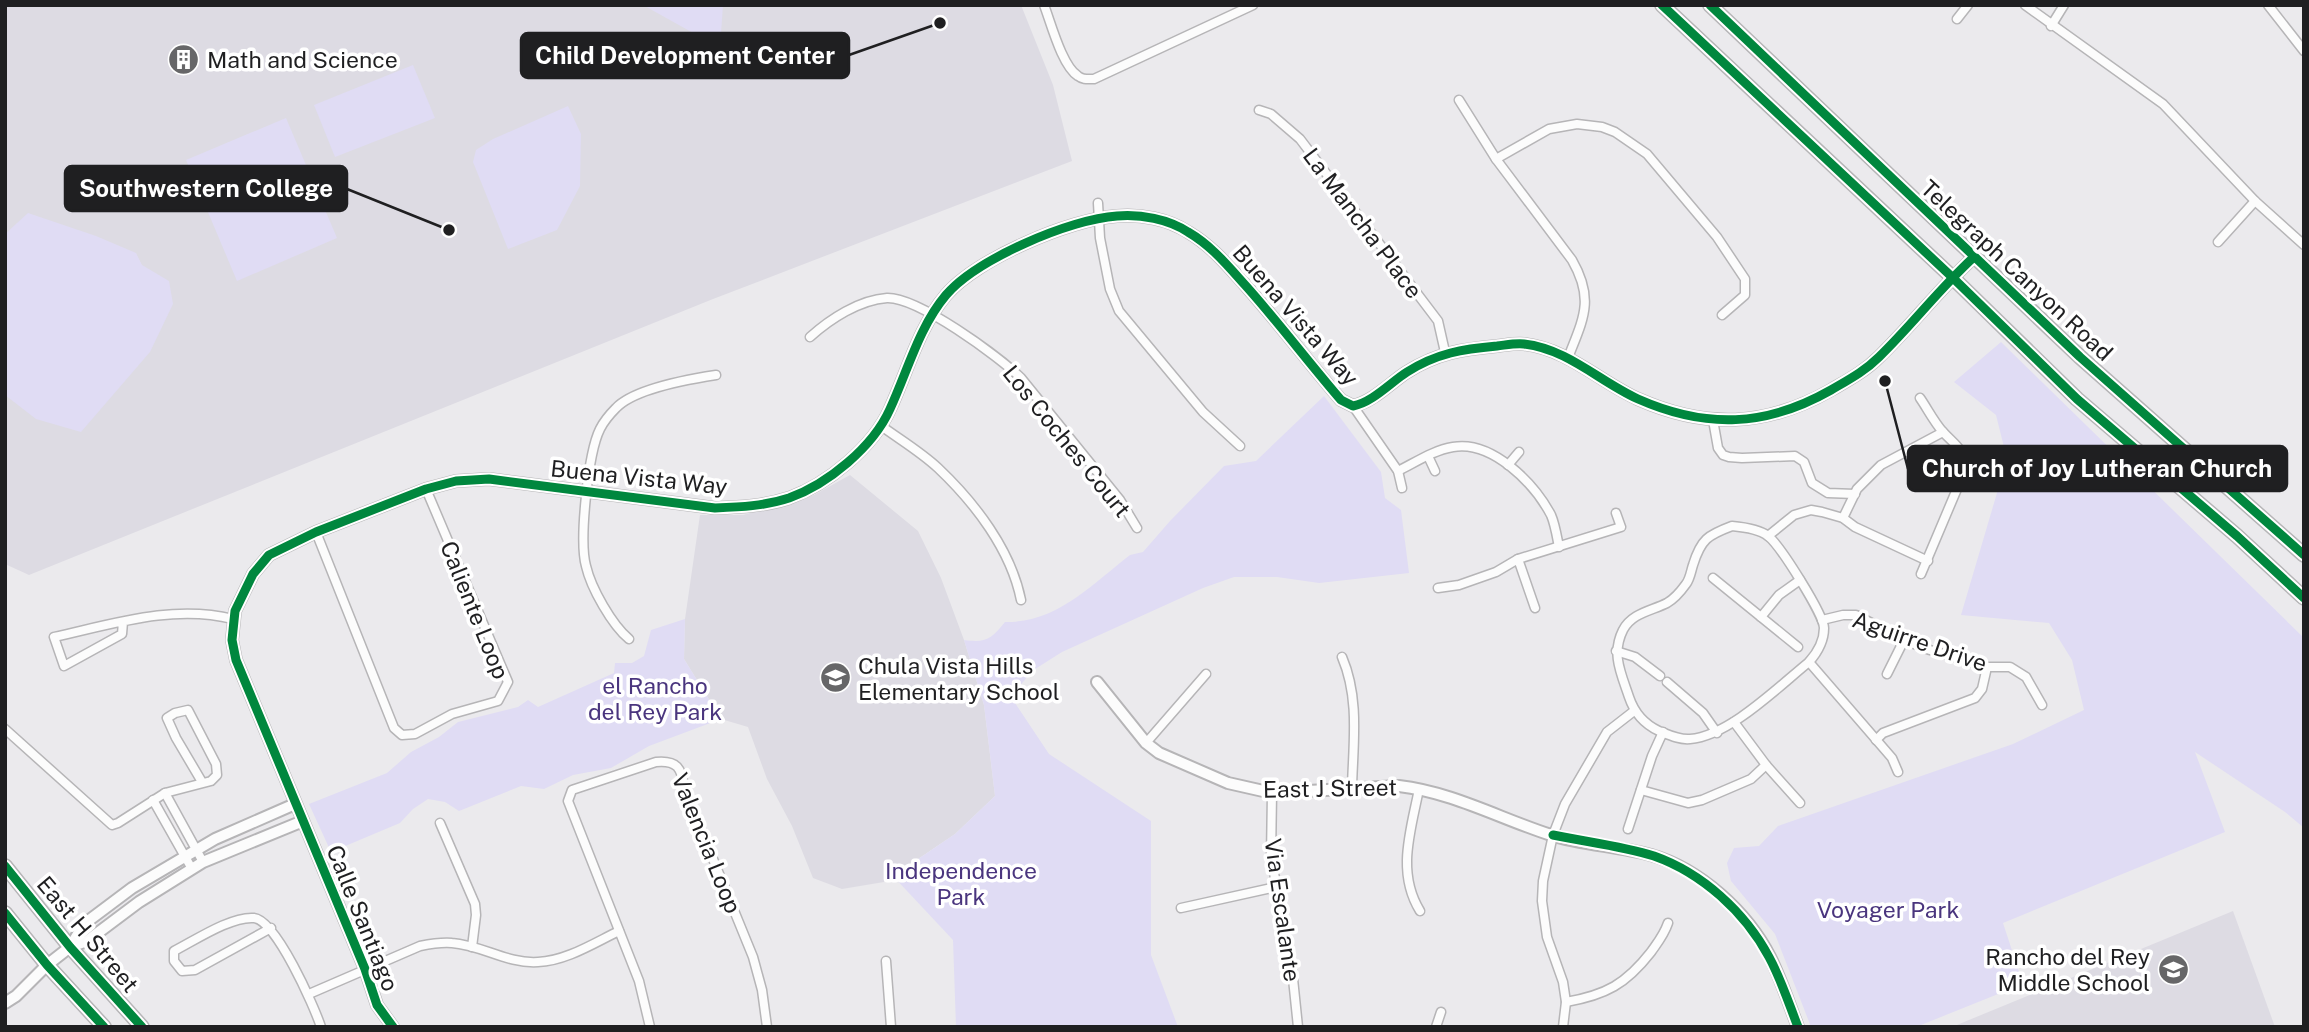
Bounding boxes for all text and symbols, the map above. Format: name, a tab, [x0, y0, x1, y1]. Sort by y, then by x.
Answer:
callout: Child Development Center	[521, 33, 849, 78]
text: Child Development Center	[535, 41, 835, 69]
building icon: Math and Science	[167, 42, 201, 76]
place label: Math and Science	[207, 46, 398, 73]
street label: La Mancha Place	[1298, 143, 1428, 303]
callout: Southwestern College	[65, 166, 347, 211]
text: Southwestern College	[79, 174, 333, 202]
street label: Telegraph Canyon Road	[1916, 174, 2118, 366]
street label: Buena Vista Way	[1228, 239, 1364, 391]
street label: Los Coches Court	[998, 360, 1136, 522]
callout: Church of Joy Lutheran Church	[1908, 446, 2287, 491]
street label: Buena Vista Way	[549, 454, 729, 500]
text: Church of Joy Lutheran Church	[1922, 454, 2272, 482]
street label: Caliente Loop	[435, 537, 515, 683]
street label: Aguirre Drive	[1849, 605, 1991, 677]
place label: Chula Vista Hills Elementary School	[858, 652, 1060, 705]
school or university icon: Chula Vista Hills Elementary School	[818, 661, 852, 695]
park label: el Rancho del Rey Park	[588, 672, 722, 725]
street label: Valencia Loop	[667, 769, 747, 917]
street label: East J Street	[1263, 773, 1397, 803]
street label: Via Escalante	[1260, 837, 1306, 983]
street label: Calle Santiago	[321, 841, 405, 995]
park label: Independence Park	[885, 857, 1037, 910]
street label: East H Street	[32, 871, 144, 997]
park label: Voyager Park	[1817, 896, 1959, 923]
place label: Rancho del Rey Middle School	[1985, 943, 2150, 996]
school or university icon: Rancho del Rey Middle School	[2156, 952, 2190, 986]

